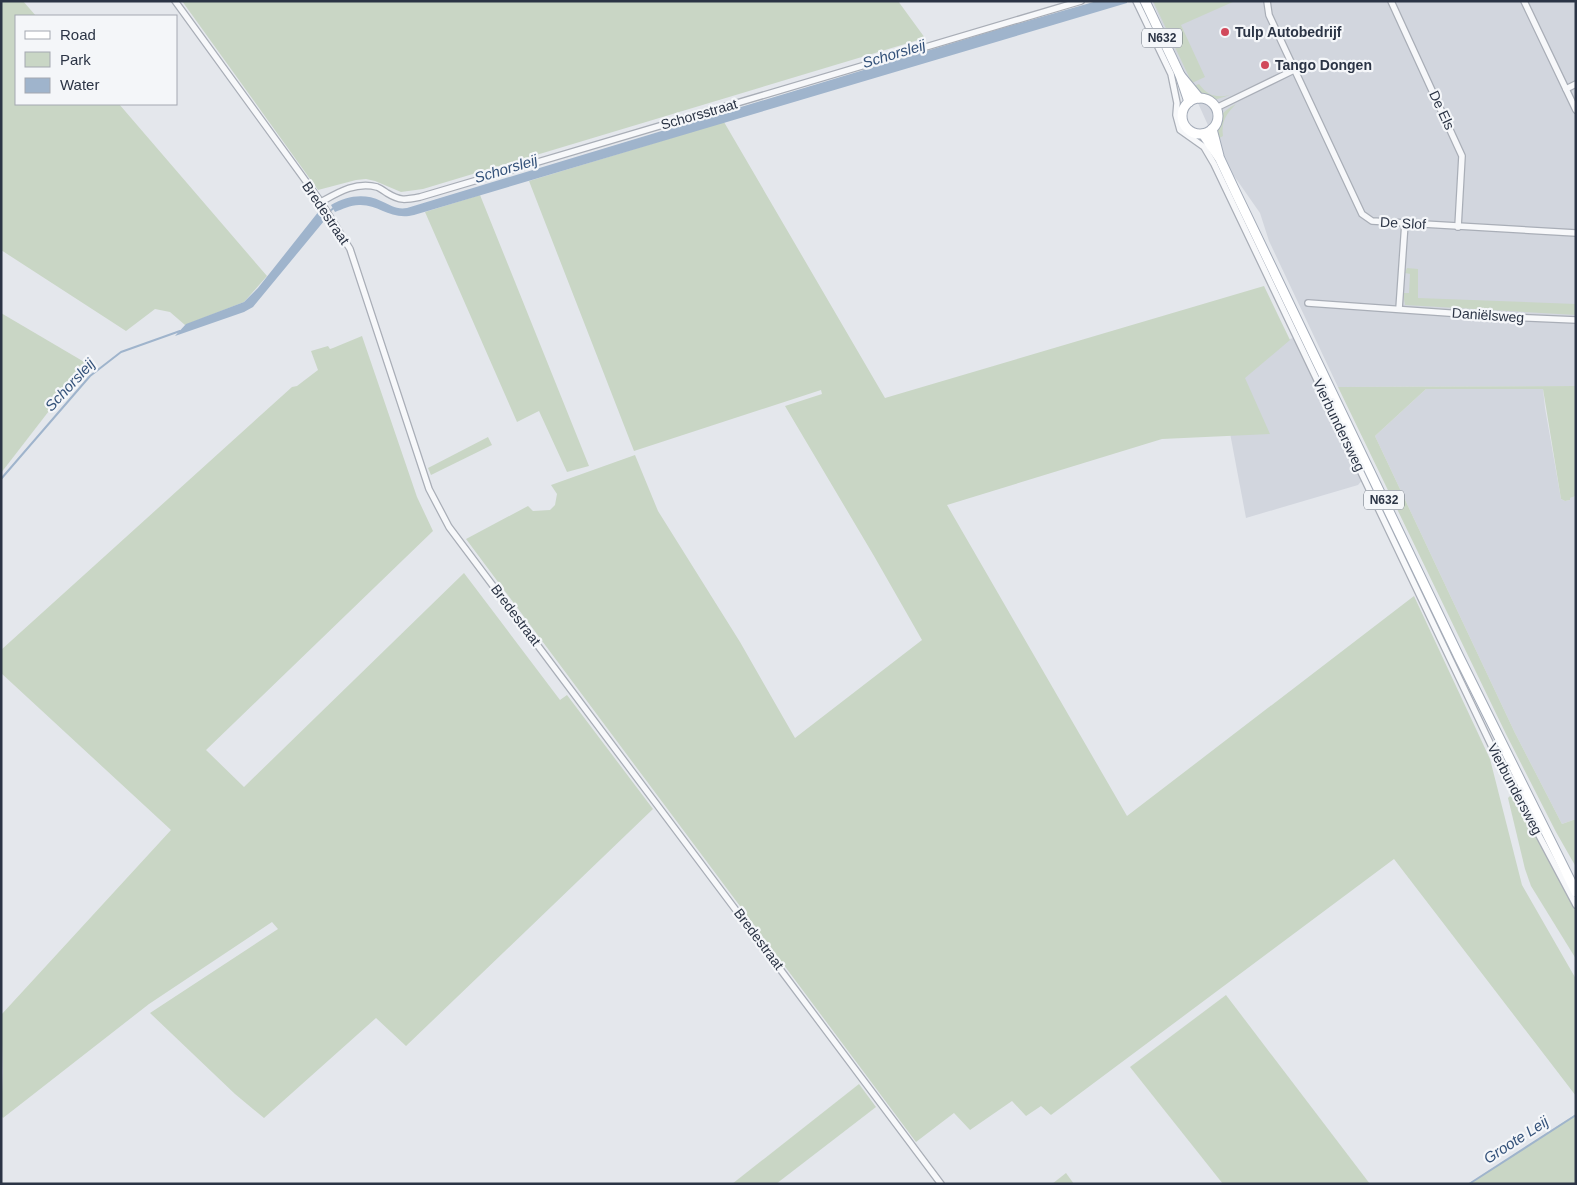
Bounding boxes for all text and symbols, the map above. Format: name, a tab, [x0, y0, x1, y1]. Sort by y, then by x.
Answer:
legend	[15, 15, 178, 105]
place label: Tulp Autobedrijf	[1235, 24, 1342, 40]
text: Road	[60, 26, 96, 43]
marker: Tulp Autobedrijf	[1219, 26, 1231, 38]
road number: N632	[1142, 28, 1182, 48]
water label: Schorsleij	[860, 36, 928, 71]
text: Park	[60, 51, 91, 68]
place label: Tango Dongen	[1275, 57, 1372, 73]
marker: Tango Dongen	[1259, 59, 1271, 71]
text: Water	[60, 76, 99, 93]
street label: De Els	[1426, 88, 1458, 132]
street label: Schorsstraat	[659, 95, 739, 133]
water label: Schorsleij	[472, 151, 540, 186]
street label: Bredestraat	[299, 179, 353, 248]
street label: De Slof	[1380, 214, 1426, 232]
street label: Daniëlsweg	[1451, 304, 1525, 326]
water label: Schorsleij	[41, 355, 98, 414]
street label: Vierbundersweg	[1310, 376, 1368, 474]
road number: N632	[1364, 490, 1404, 510]
street label: Bredestraat	[488, 581, 544, 649]
street label: Vierbundersweg	[1484, 741, 1546, 837]
street label: Bredestraat	[731, 905, 787, 973]
water label: Groote Leij	[1480, 1112, 1552, 1167]

